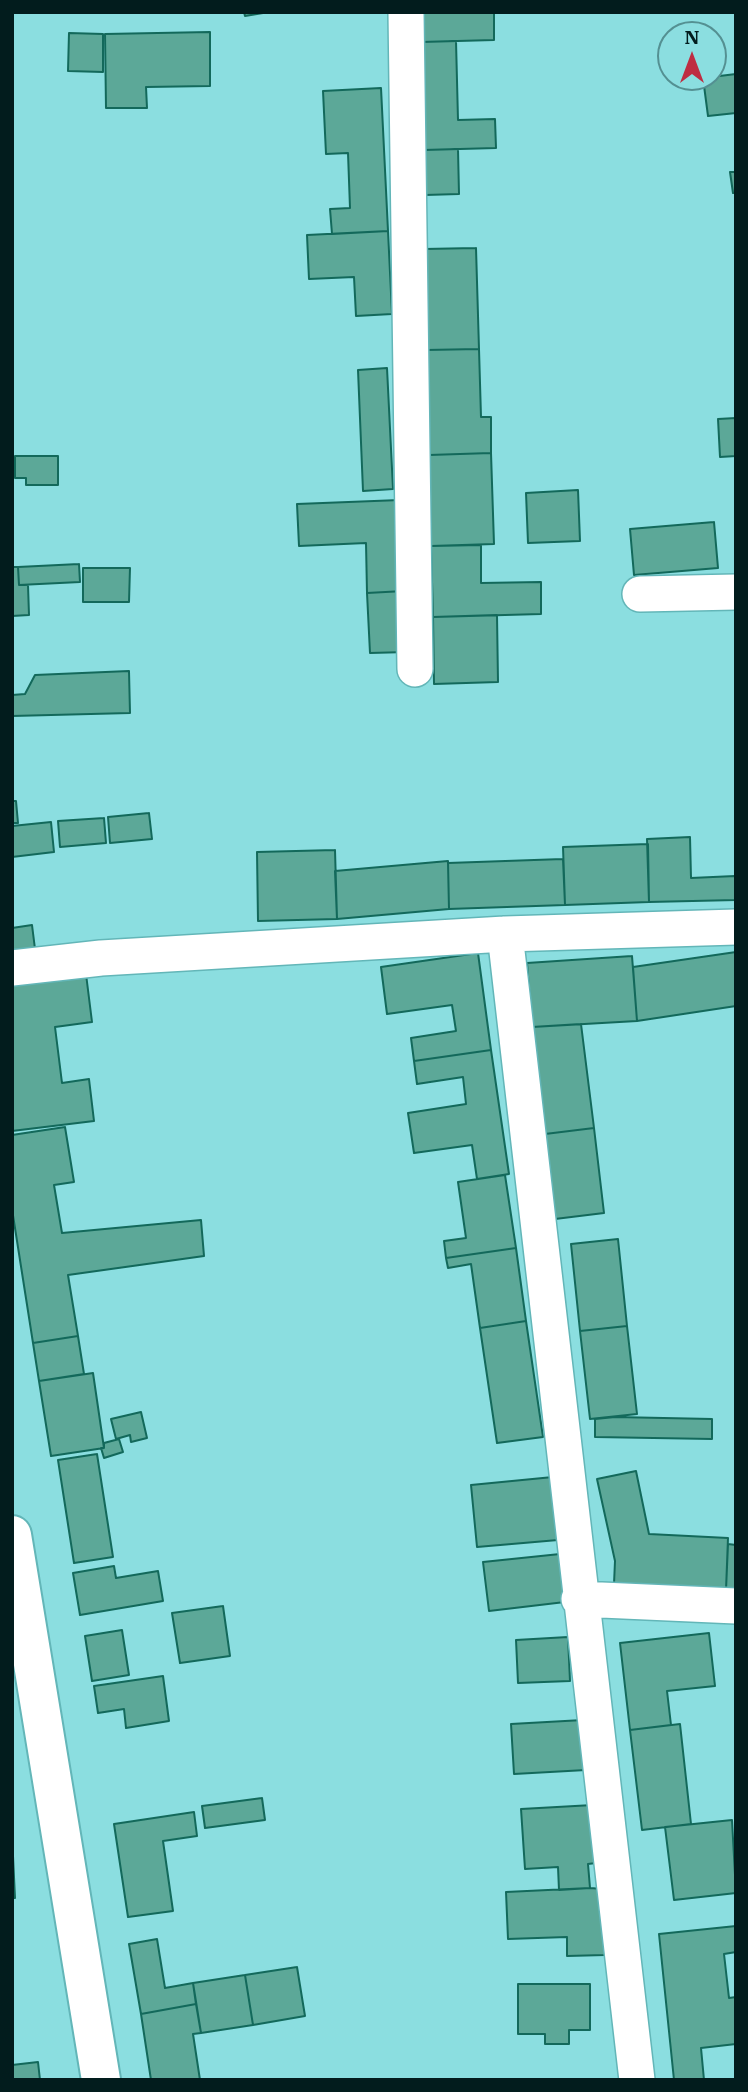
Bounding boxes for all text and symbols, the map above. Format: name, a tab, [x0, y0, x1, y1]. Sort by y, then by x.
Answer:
north arrow	[657, 21, 727, 91]
text: N	[684, 25, 700, 49]

